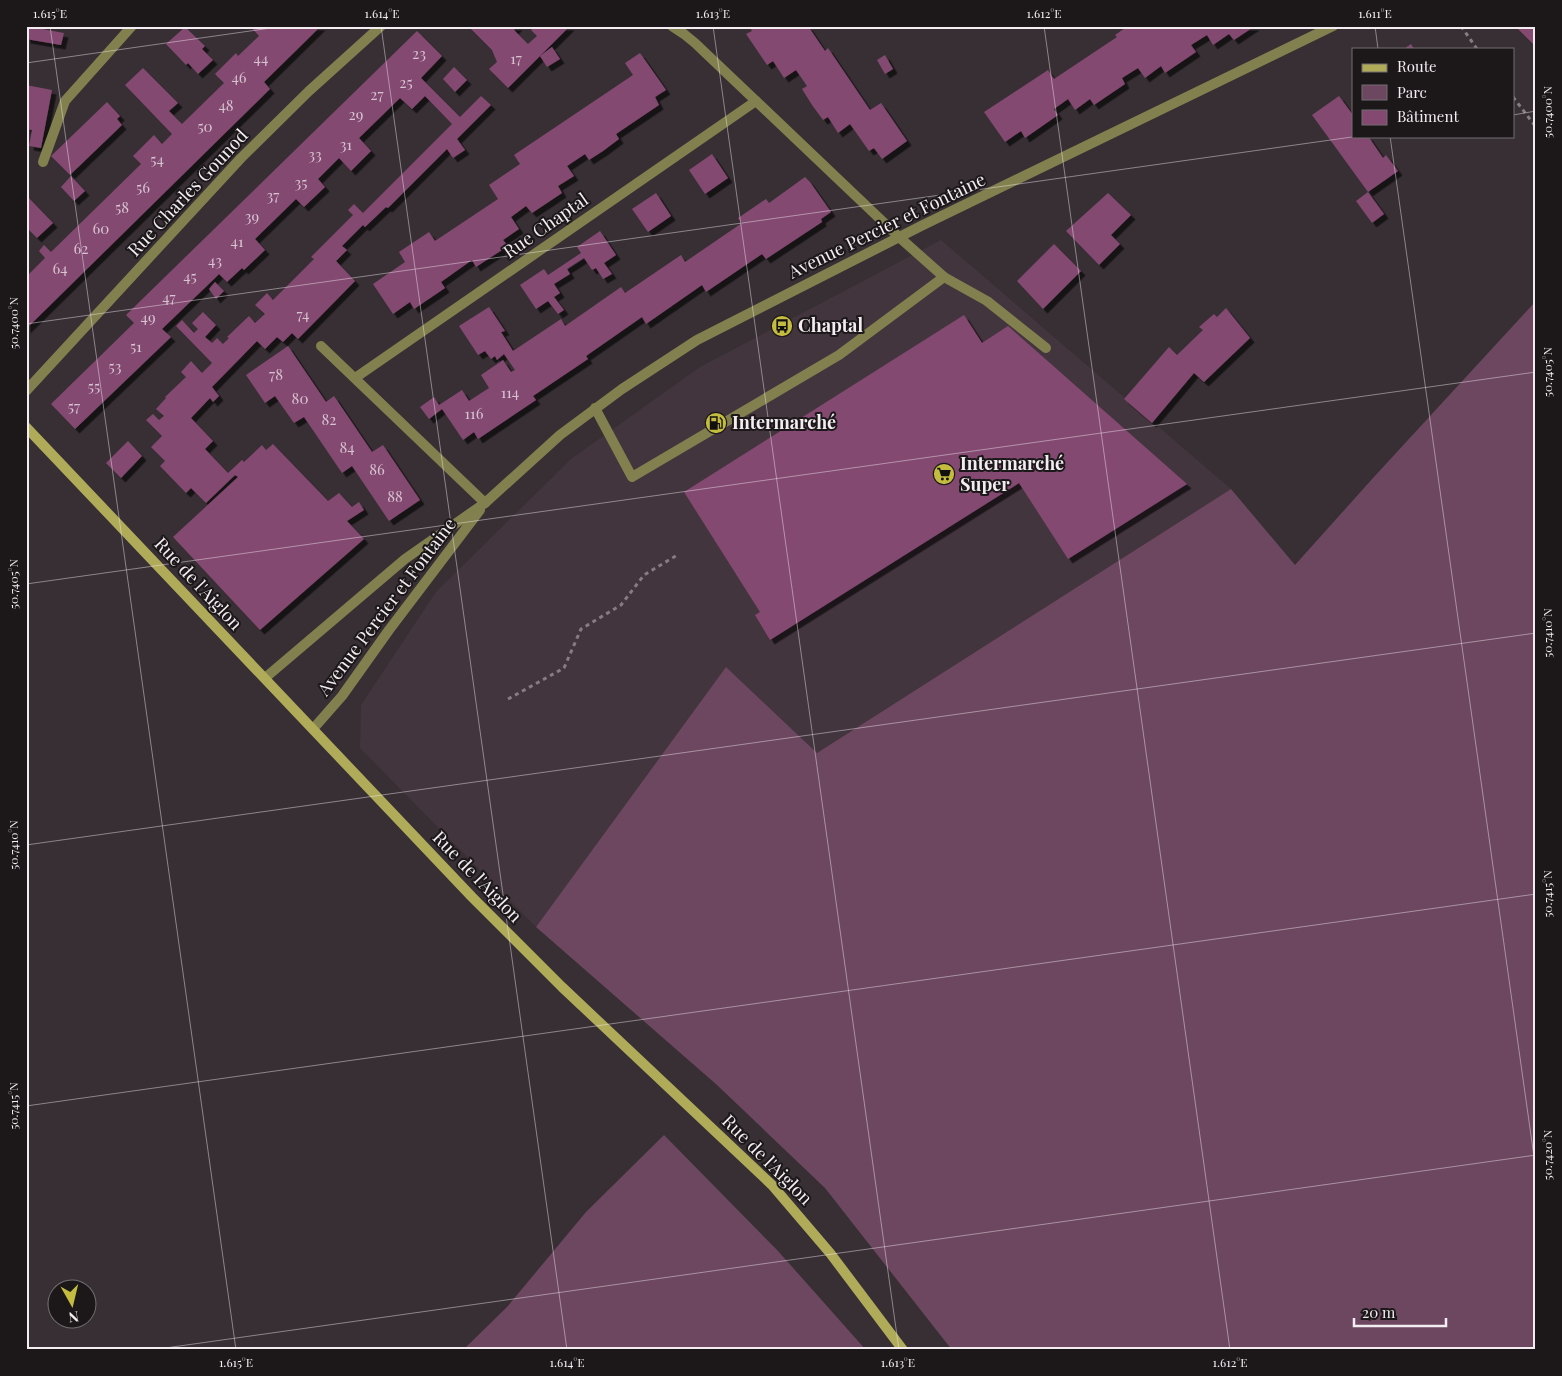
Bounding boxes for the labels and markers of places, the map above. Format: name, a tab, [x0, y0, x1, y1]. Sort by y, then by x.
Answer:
place label: Chaptal	[798, 313, 863, 337]
bus stop icon: Chaptal	[770, 314, 794, 338]
place label: Intermarché	[732, 410, 836, 434]
fuel station icon: Intermarché	[704, 411, 728, 435]
place label: Intermarché Super	[960, 451, 1064, 496]
supermarket icon: Intermarché Super	[932, 462, 956, 486]

